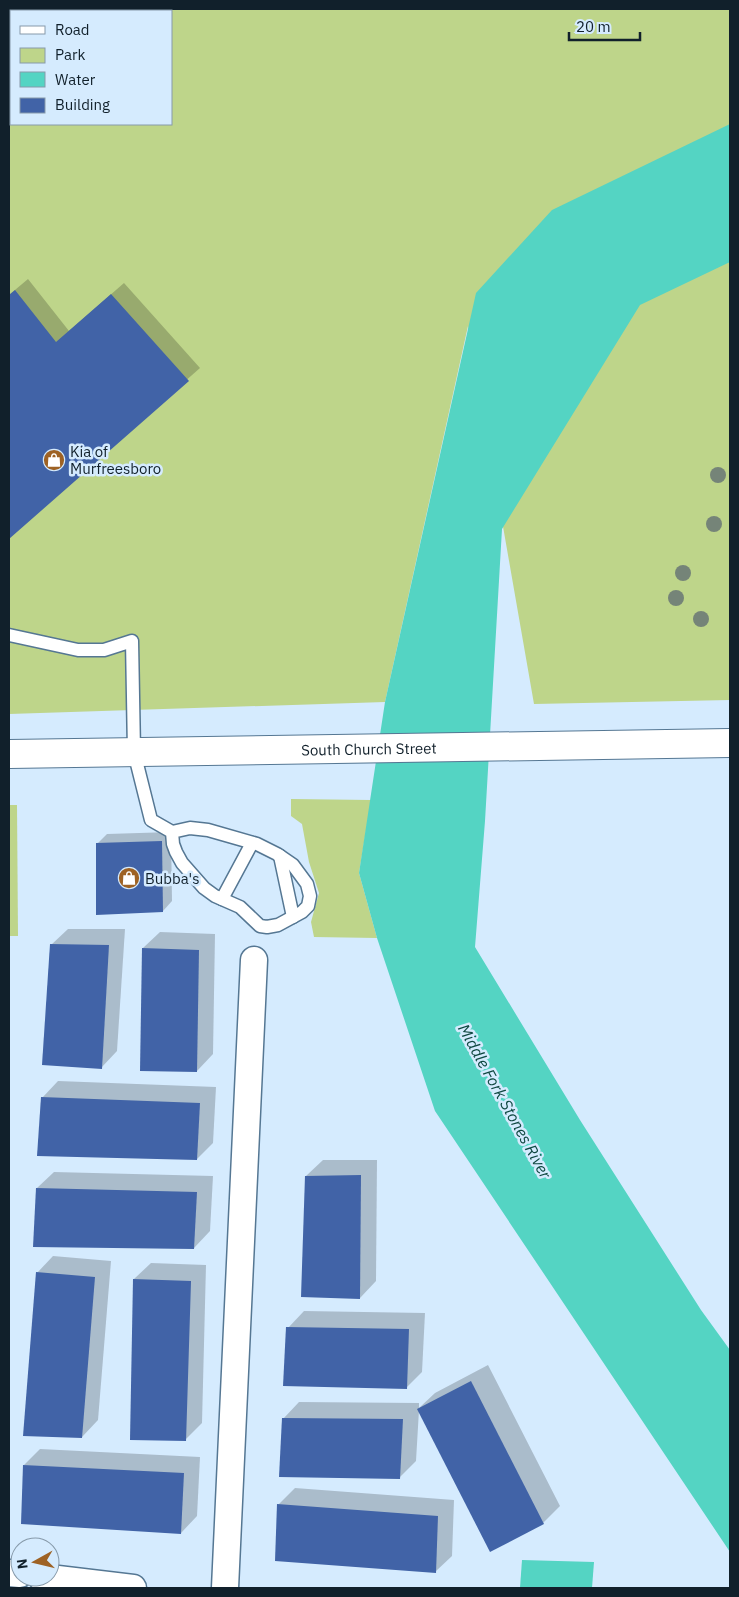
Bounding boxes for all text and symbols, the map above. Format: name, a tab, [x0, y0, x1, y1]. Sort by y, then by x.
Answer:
legend	[10, 10, 172, 125]
scale bar	[569, 10, 640, 42]
text: 20 m	[576, 17, 611, 36]
text: Road	[55, 20, 90, 39]
text: Park	[55, 45, 85, 64]
text: Water	[55, 70, 96, 89]
text: Building	[55, 95, 110, 114]
place label: Kia of Murfreesboro	[70, 442, 161, 478]
shop icon: Kia of Murfreesboro	[42, 448, 66, 472]
street label: South Church Street	[301, 738, 437, 759]
shop icon: Bubba's	[117, 866, 141, 890]
place label: Bubba's	[145, 869, 199, 888]
water label: Middle Fork Stones River	[454, 1020, 556, 1183]
north arrow	[10, 1537, 60, 1587]
text: N	[13, 1558, 32, 1570]

